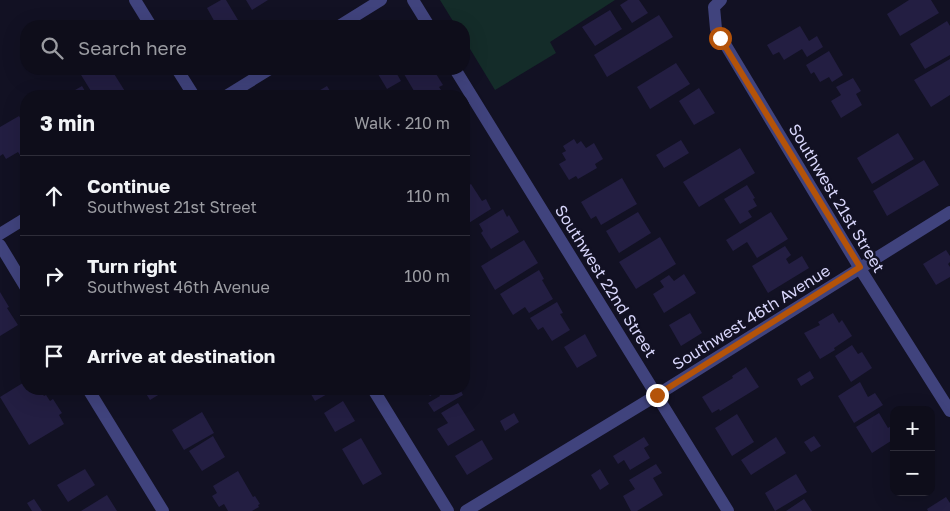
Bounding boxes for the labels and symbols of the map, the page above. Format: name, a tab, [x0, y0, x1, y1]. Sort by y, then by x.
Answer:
route start	[709, 27, 732, 50]
street label: Southwest 21st Street	[785, 120, 889, 276]
street label: Southwest 22nd Street	[551, 201, 661, 361]
street label: Southwest 46th Avenue	[668, 260, 834, 374]
route end	[646, 384, 669, 407]

